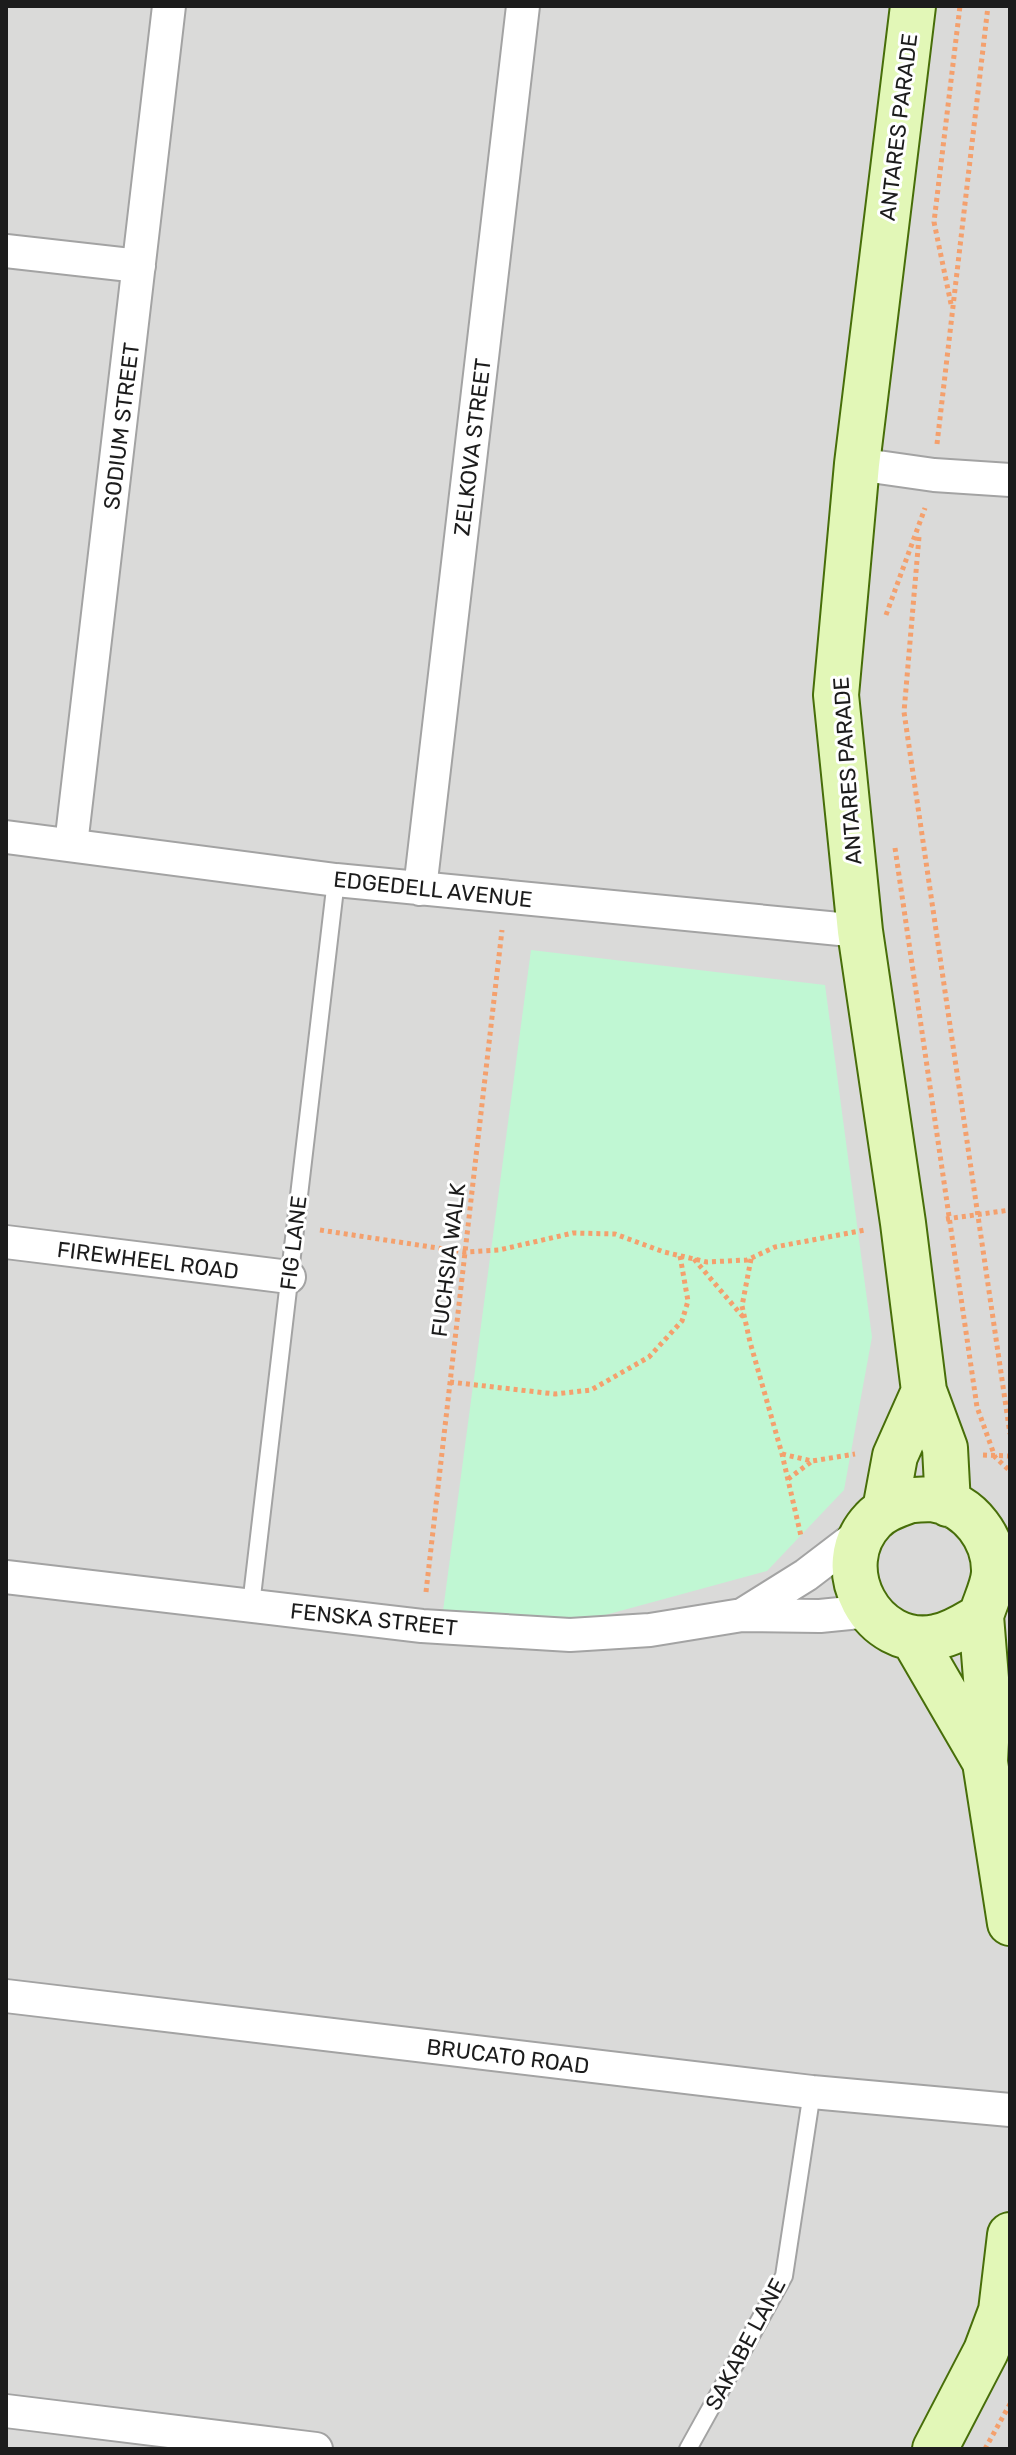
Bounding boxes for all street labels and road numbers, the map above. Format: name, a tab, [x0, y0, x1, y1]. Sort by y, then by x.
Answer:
street label: ANTARES PARADE	[874, 32, 923, 222]
street label: SODIUM STREET	[98, 341, 145, 511]
street label: ZELKOVA STREET	[448, 356, 497, 537]
street label: ANTARES PARADE	[827, 676, 868, 866]
street label: EDGEDELL AVENUE	[332, 866, 534, 913]
street label: FUCHSIA WALK	[426, 1182, 471, 1339]
street label: FIG LANE	[274, 1194, 313, 1292]
street label: FIREWHEEL ROAD	[56, 1236, 240, 1285]
street label: FENSKA STREET	[289, 1597, 459, 1642]
street label: BRUCATO ROAD	[425, 2033, 591, 2080]
street label: SAKABE LANE	[699, 2274, 791, 2415]

